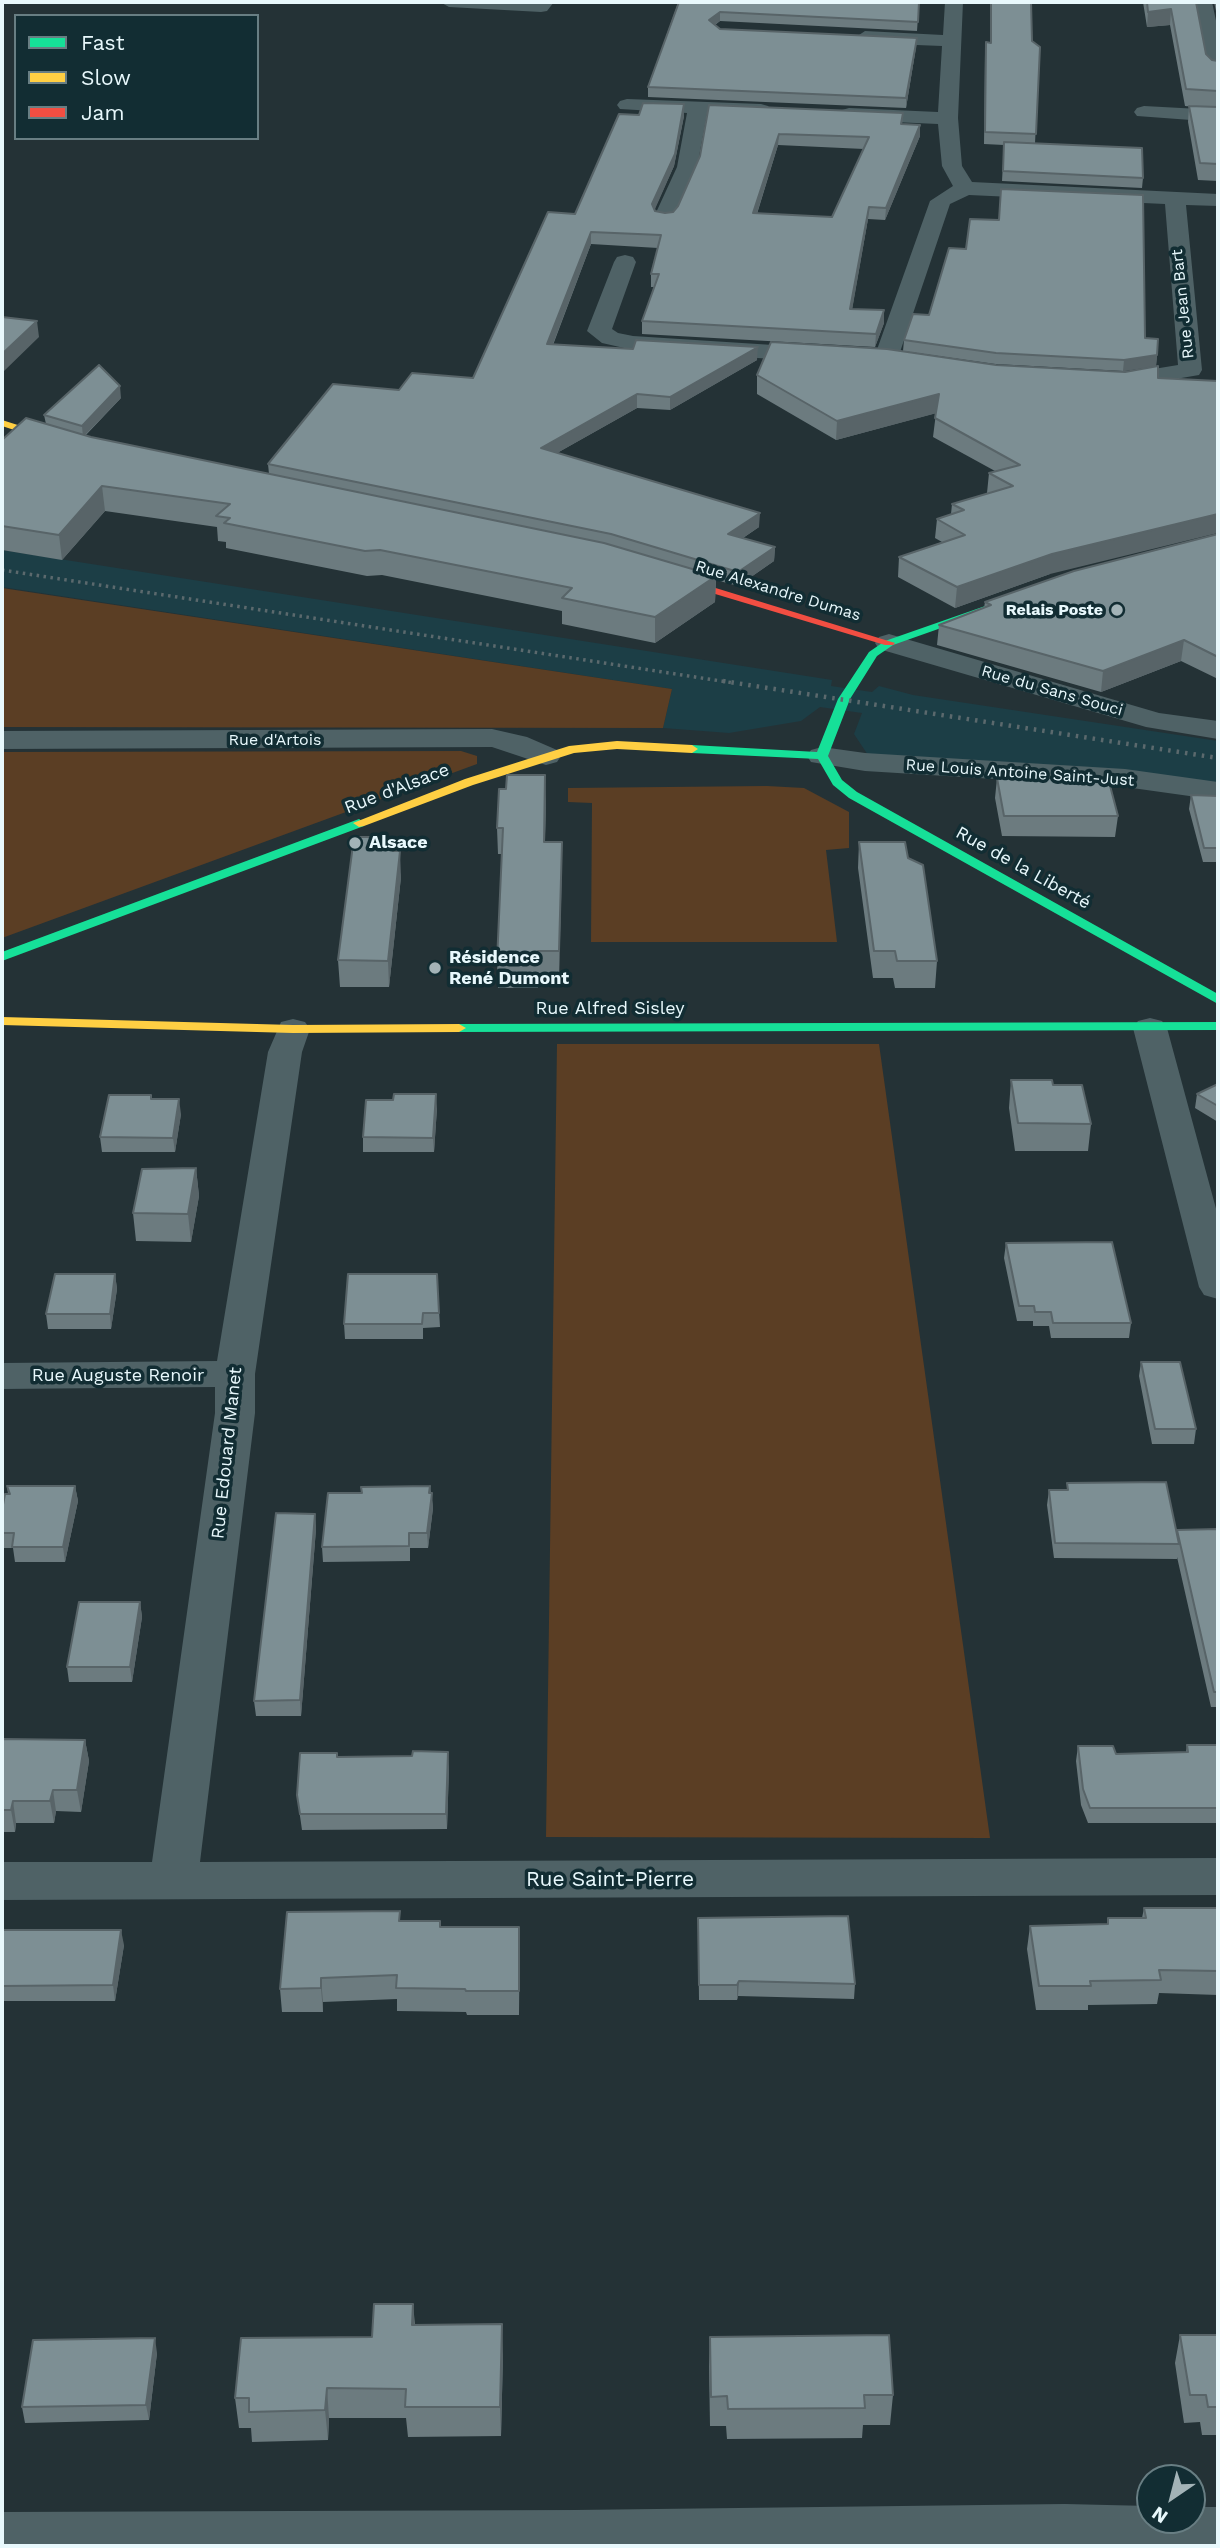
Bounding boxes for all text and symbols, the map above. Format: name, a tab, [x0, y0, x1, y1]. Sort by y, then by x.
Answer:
legend	[14, 14, 259, 140]
text: Fast	[81, 30, 125, 55]
text: Slow	[81, 65, 131, 90]
text: Jam	[81, 100, 124, 125]
street label: Rue Jean Bart	[1168, 248, 1198, 360]
street label: Rue Alexandre Dumas	[693, 557, 863, 625]
place label: Relais Poste	[1006, 600, 1103, 620]
marker: Relais Poste	[1109, 602, 1125, 618]
street label: Rue du Sans Souci	[979, 662, 1125, 720]
street label: Rue d'Artois	[229, 730, 321, 750]
street label: Rue Louis Antoine Saint-Just	[905, 755, 1135, 791]
street label: Rue d'Alsace	[342, 759, 452, 819]
street label: Rue de la Liberté	[952, 822, 1094, 914]
place label: Alsace	[369, 832, 428, 854]
marker: Alsace	[347, 835, 363, 851]
place label: Résidence René Dumont	[449, 947, 569, 990]
marker: Résidence René Dumont	[427, 960, 443, 976]
street label: Rue Alfred Sisley	[535, 998, 685, 1020]
street label: Rue Auguste Renoir	[32, 1365, 204, 1387]
street label: Rue Edouard Manet	[207, 1366, 247, 1540]
street label: Rue Saint-Pierre	[526, 1867, 694, 1893]
north arrow	[1136, 2464, 1206, 2534]
text: N	[1147, 2502, 1172, 2528]

